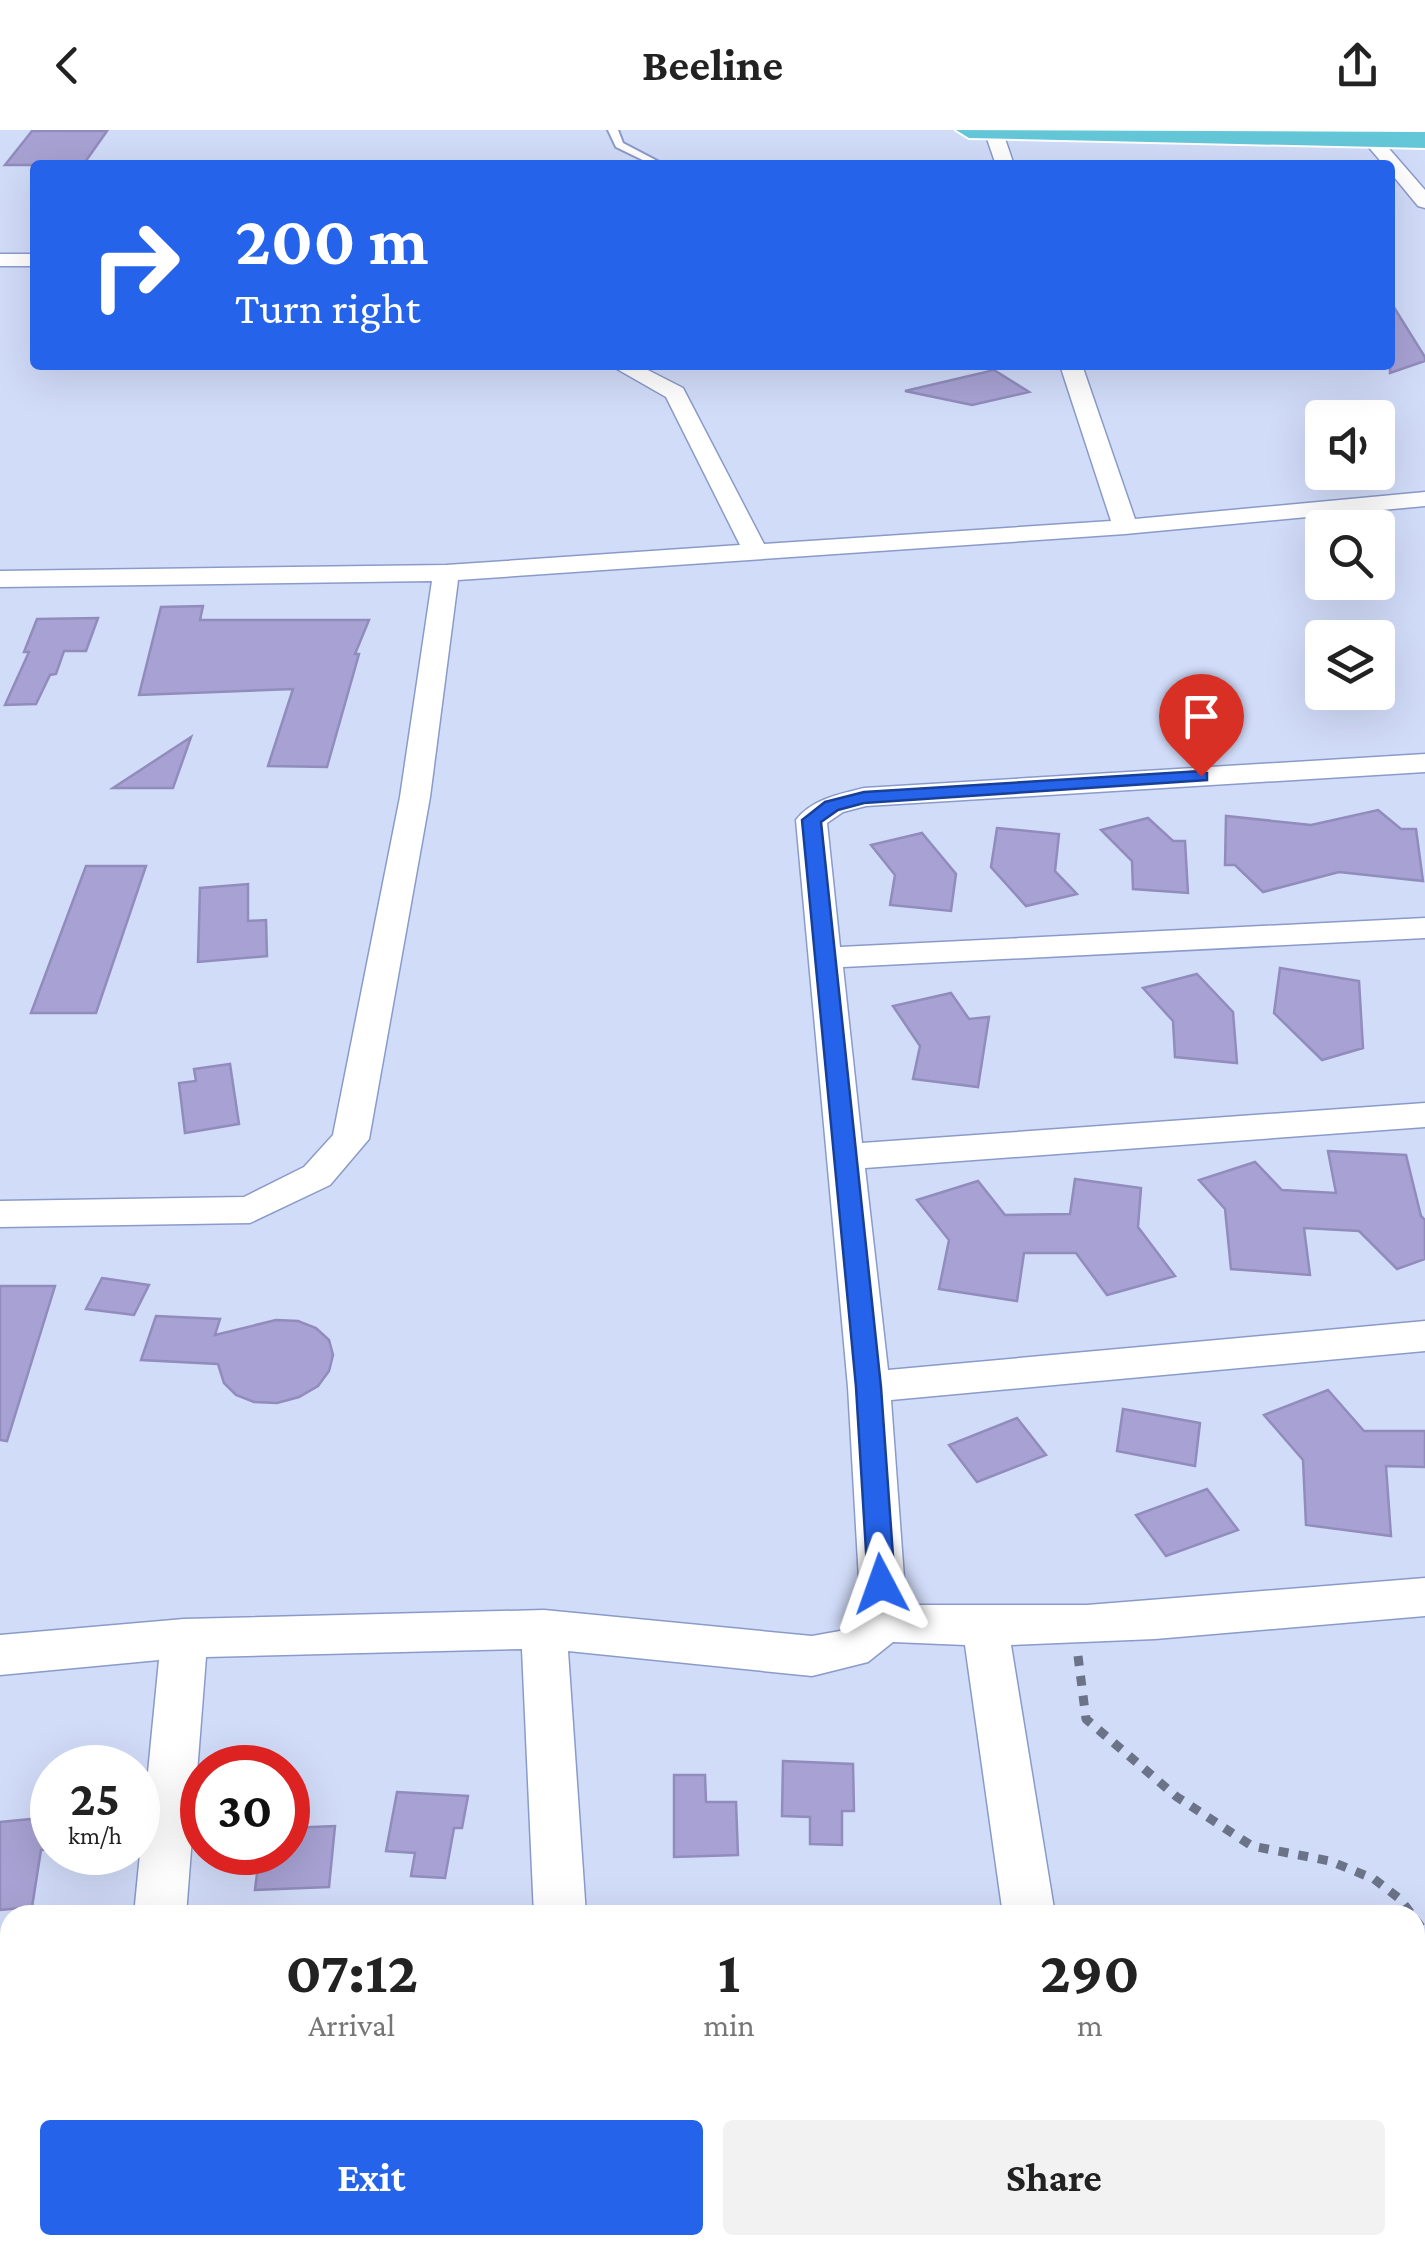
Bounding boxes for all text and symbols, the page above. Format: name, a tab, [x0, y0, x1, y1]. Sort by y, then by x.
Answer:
icon: back	[40, 38, 95, 93]
icon: share	[1330, 38, 1385, 93]
text: Beeline	[642, 40, 783, 90]
icon: right	[70, 200, 200, 330]
text: 200 m	[235, 201, 428, 279]
text: Turn right	[235, 283, 420, 333]
map controls	[1305, 400, 1395, 710]
button: sound	[1305, 400, 1395, 490]
button: search	[1305, 510, 1395, 600]
button: layers	[1305, 620, 1395, 710]
pin	[1159, 674, 1244, 777]
icon: arrive	[1174, 689, 1229, 744]
position arrow	[829, 1532, 933, 1636]
speed limit sign: 30	[180, 1745, 310, 1875]
text: 25	[70, 1770, 120, 1826]
text: km/h	[68, 1822, 122, 1849]
text: 07:12	[285, 1938, 418, 2005]
text: 1	[718, 1938, 740, 2005]
text: 290	[1040, 1938, 1140, 2005]
text: Arrival	[308, 2007, 395, 2043]
text: min	[703, 2007, 755, 2043]
text: m	[1077, 2007, 1103, 2043]
button: Exit	[40, 2120, 703, 2235]
button: Share	[723, 2120, 1385, 2235]

